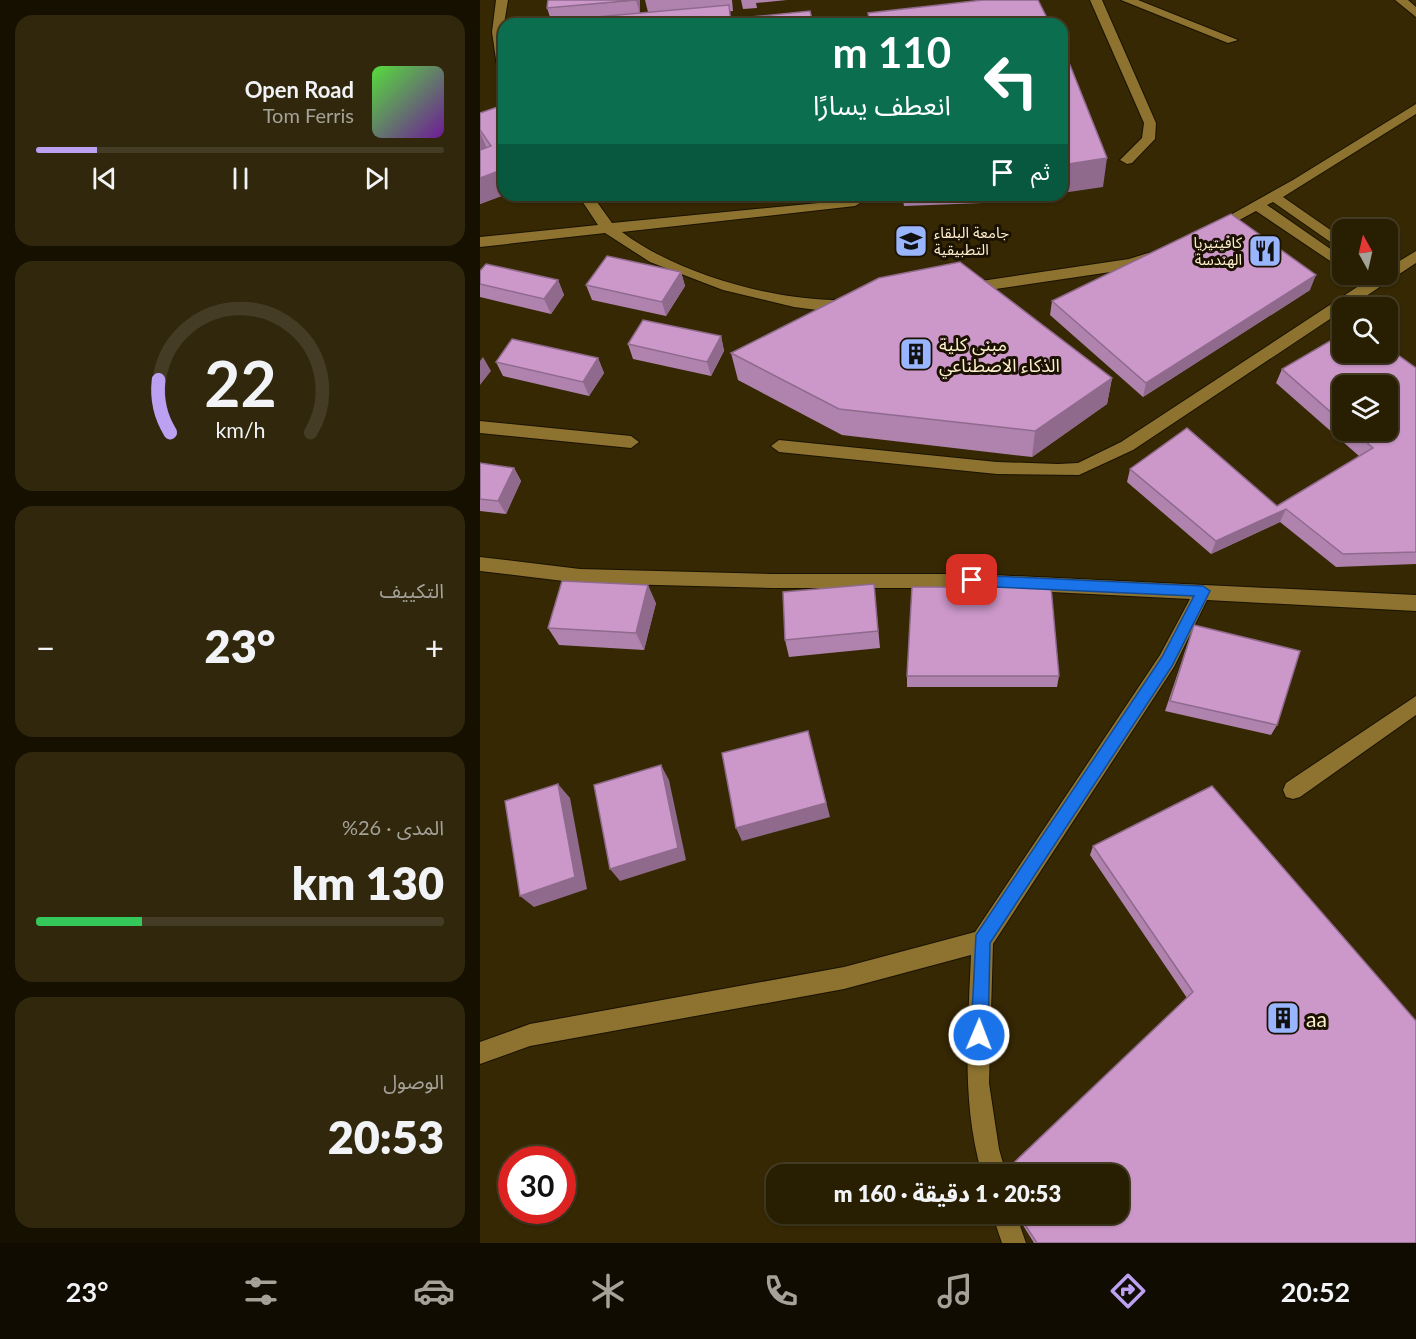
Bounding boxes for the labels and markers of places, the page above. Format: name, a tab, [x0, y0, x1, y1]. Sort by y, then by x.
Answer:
school or university icon: جامعة البلقاء التطبيقية	[893, 223, 929, 259]
place label: جامعة البلقاء التطبيقية	[934, 223, 1009, 258]
place label: كافيتيريا الهندسة	[1194, 233, 1243, 269]
restaurant icon: كافيتيريا الهندسة	[1247, 233, 1283, 269]
place label: مبنى كلية الذكاء الاصطناعي	[939, 333, 1060, 379]
building icon: مبنى كلية الذكاء الاصطناعي	[898, 336, 934, 372]
pin	[946, 554, 997, 605]
building icon: aa	[1265, 1000, 1301, 1036]
place label: aa	[1306, 1006, 1327, 1031]

